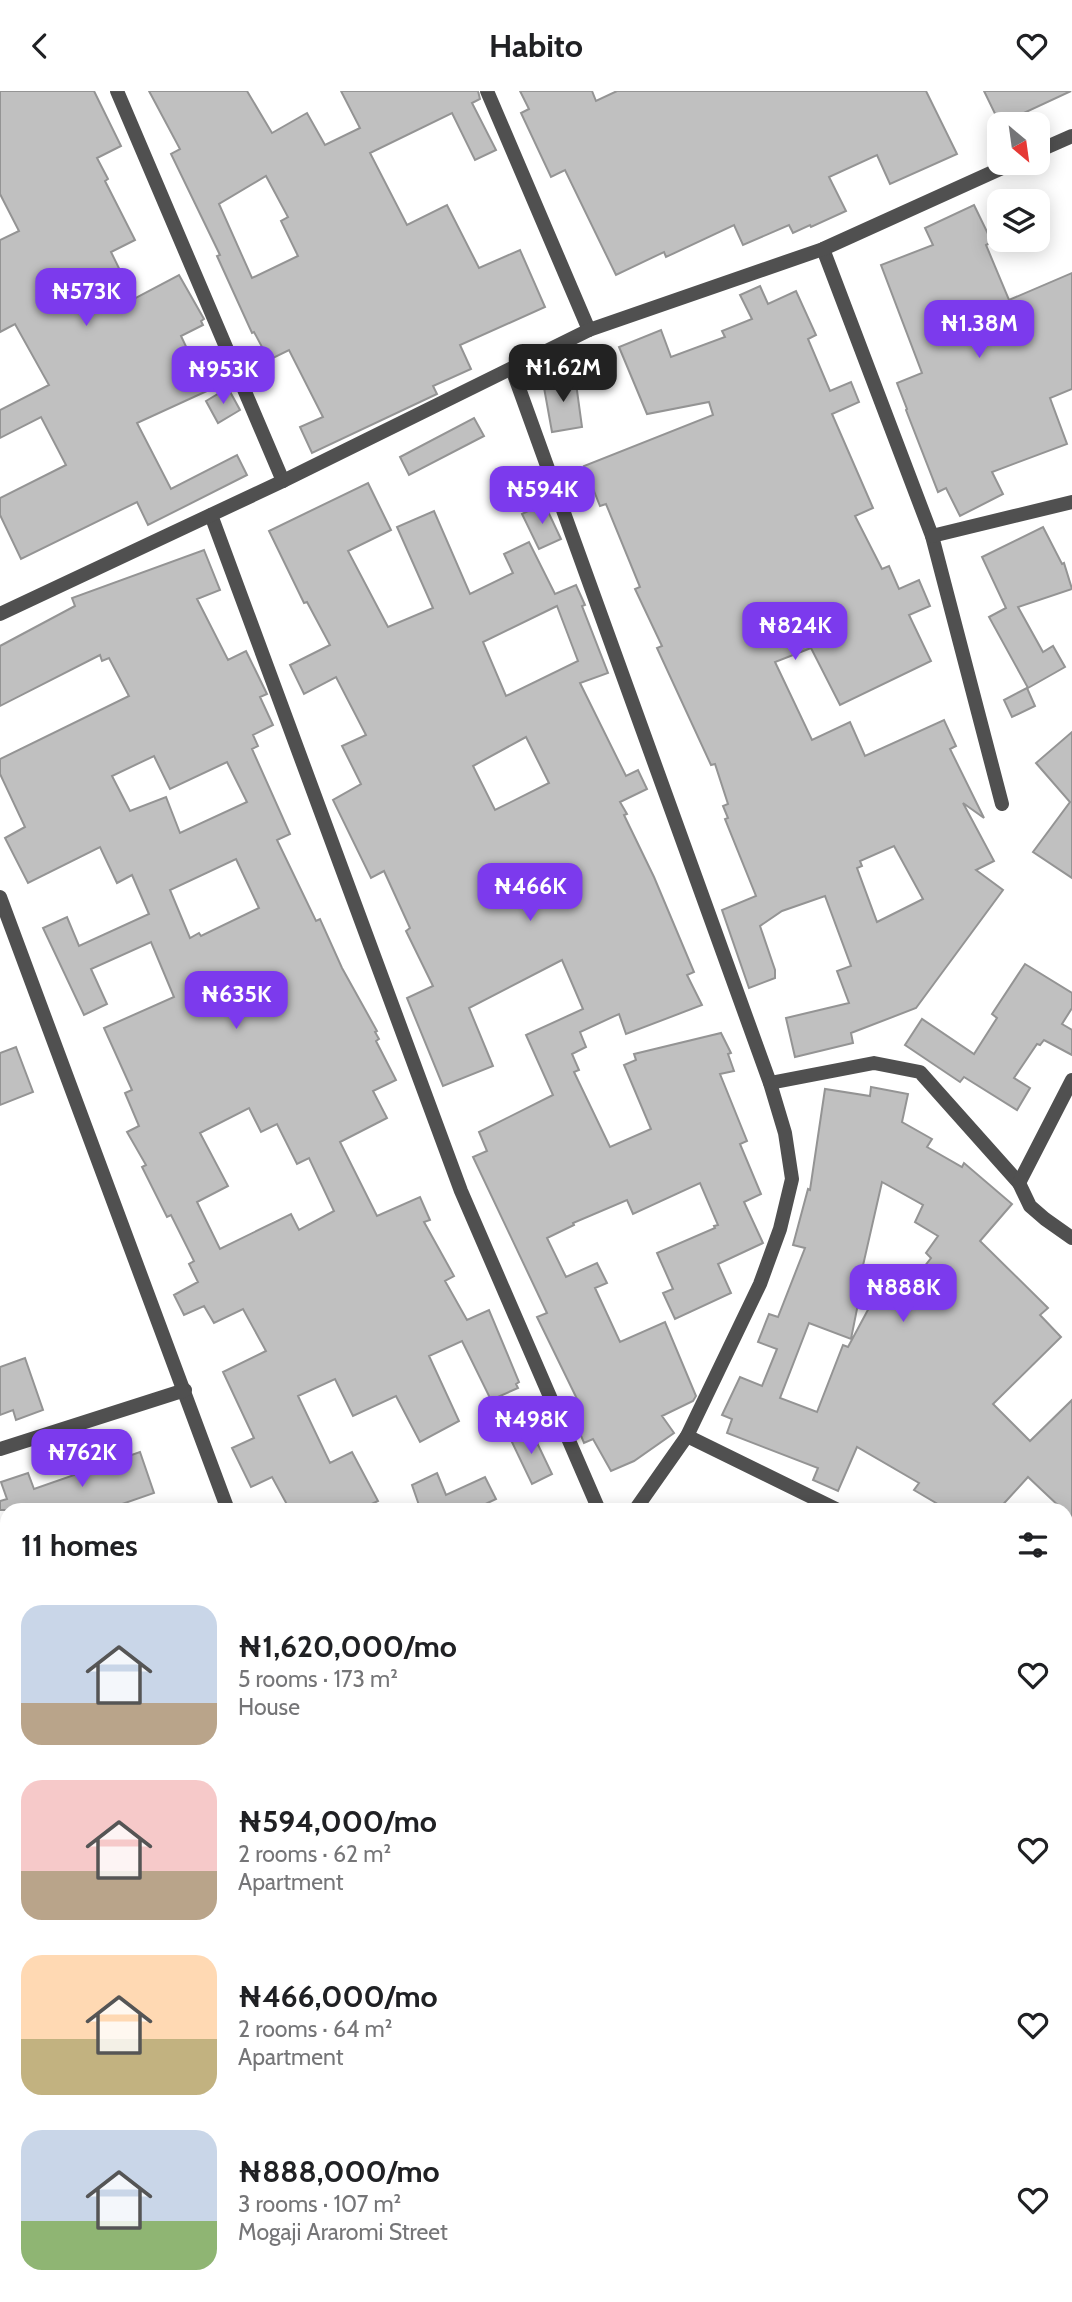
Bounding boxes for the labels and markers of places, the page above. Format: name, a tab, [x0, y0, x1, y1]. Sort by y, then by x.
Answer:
pin: ₦573K	[37, 268, 135, 328]
pin: ₦1.38M	[922, 301, 1036, 360]
pin: ₦1.62M	[506, 345, 620, 404]
pin: ₦953K	[174, 347, 272, 406]
pin: ₦594K	[493, 467, 591, 526]
pin: ₦824K	[746, 603, 844, 662]
pin: ₦466K	[481, 863, 579, 923]
pin: ₦635K	[187, 971, 285, 1031]
pin: ₦888K	[854, 1265, 952, 1324]
pin: ₦498K	[482, 1397, 580, 1456]
pin: ₦762K	[33, 1429, 131, 1489]

